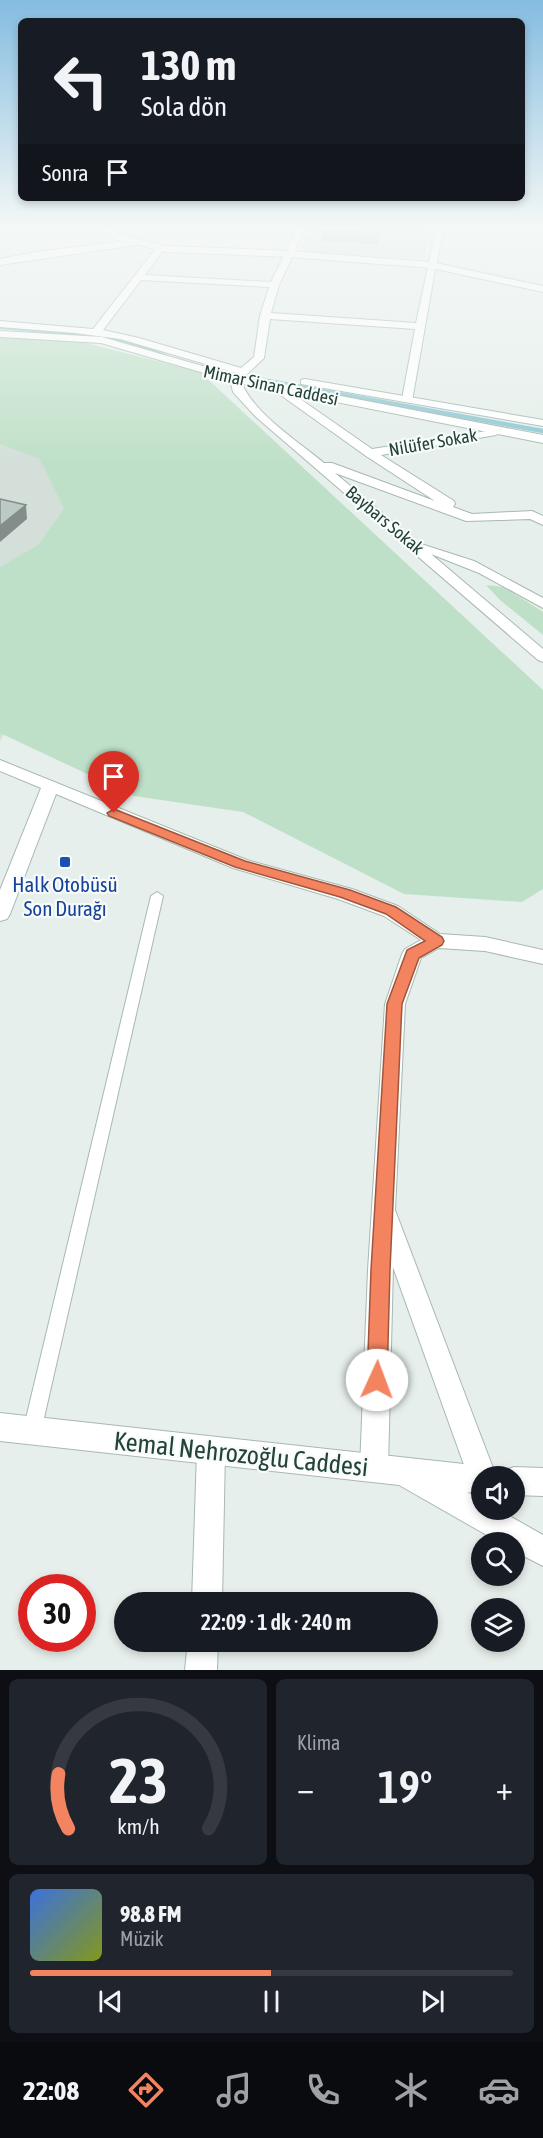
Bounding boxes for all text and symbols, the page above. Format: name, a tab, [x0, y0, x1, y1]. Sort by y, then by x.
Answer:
text: 130 m	[141, 41, 236, 89]
icon: left	[42, 42, 120, 120]
text: Sola dön	[141, 91, 227, 122]
icon: arrive	[101, 156, 134, 189]
text: Sonra	[42, 160, 89, 186]
street label: Mimar Sinan Caddesi	[202, 360, 340, 410]
street label: Nilüfer Sokak	[387, 424, 479, 460]
street label: Baybars Sokak	[342, 481, 428, 559]
pin	[88, 751, 139, 813]
icon: arrive	[97, 760, 130, 793]
marker: Halk Otobüsü Son Durağı	[58, 855, 72, 869]
place label: Halk Otobüsü Son Durağı	[12, 872, 118, 920]
position arrow	[345, 1348, 409, 1412]
street label: Kemal Nehrozoğlu Caddesi	[112, 1426, 370, 1482]
map controls	[471, 1466, 525, 1652]
button: sound	[471, 1466, 525, 1520]
button: search	[471, 1532, 525, 1586]
speed limit sign: 30	[18, 1574, 96, 1652]
button: layers	[471, 1598, 525, 1652]
text: 22:09 · 1 dk · 240 m	[201, 1609, 351, 1635]
text: Klima	[297, 1731, 340, 1754]
text: 23	[109, 1745, 167, 1816]
text: 19°	[378, 1761, 432, 1813]
text: −	[297, 1769, 314, 1807]
text: +	[496, 1769, 513, 1807]
text: km/h	[117, 1814, 159, 1839]
text: 98.8 FM	[120, 1901, 182, 1927]
text: Müzik	[120, 1927, 164, 1950]
icon: previous	[94, 1985, 127, 2018]
icon: pause	[255, 1985, 288, 2018]
icon: next	[416, 1985, 449, 2018]
icon: directions	[125, 2069, 167, 2111]
icon: music	[213, 2069, 255, 2111]
icon: phone	[302, 2069, 344, 2111]
icon: climate	[390, 2069, 432, 2111]
icon: car	[478, 2069, 520, 2111]
text: 22:08	[23, 2075, 79, 2106]

